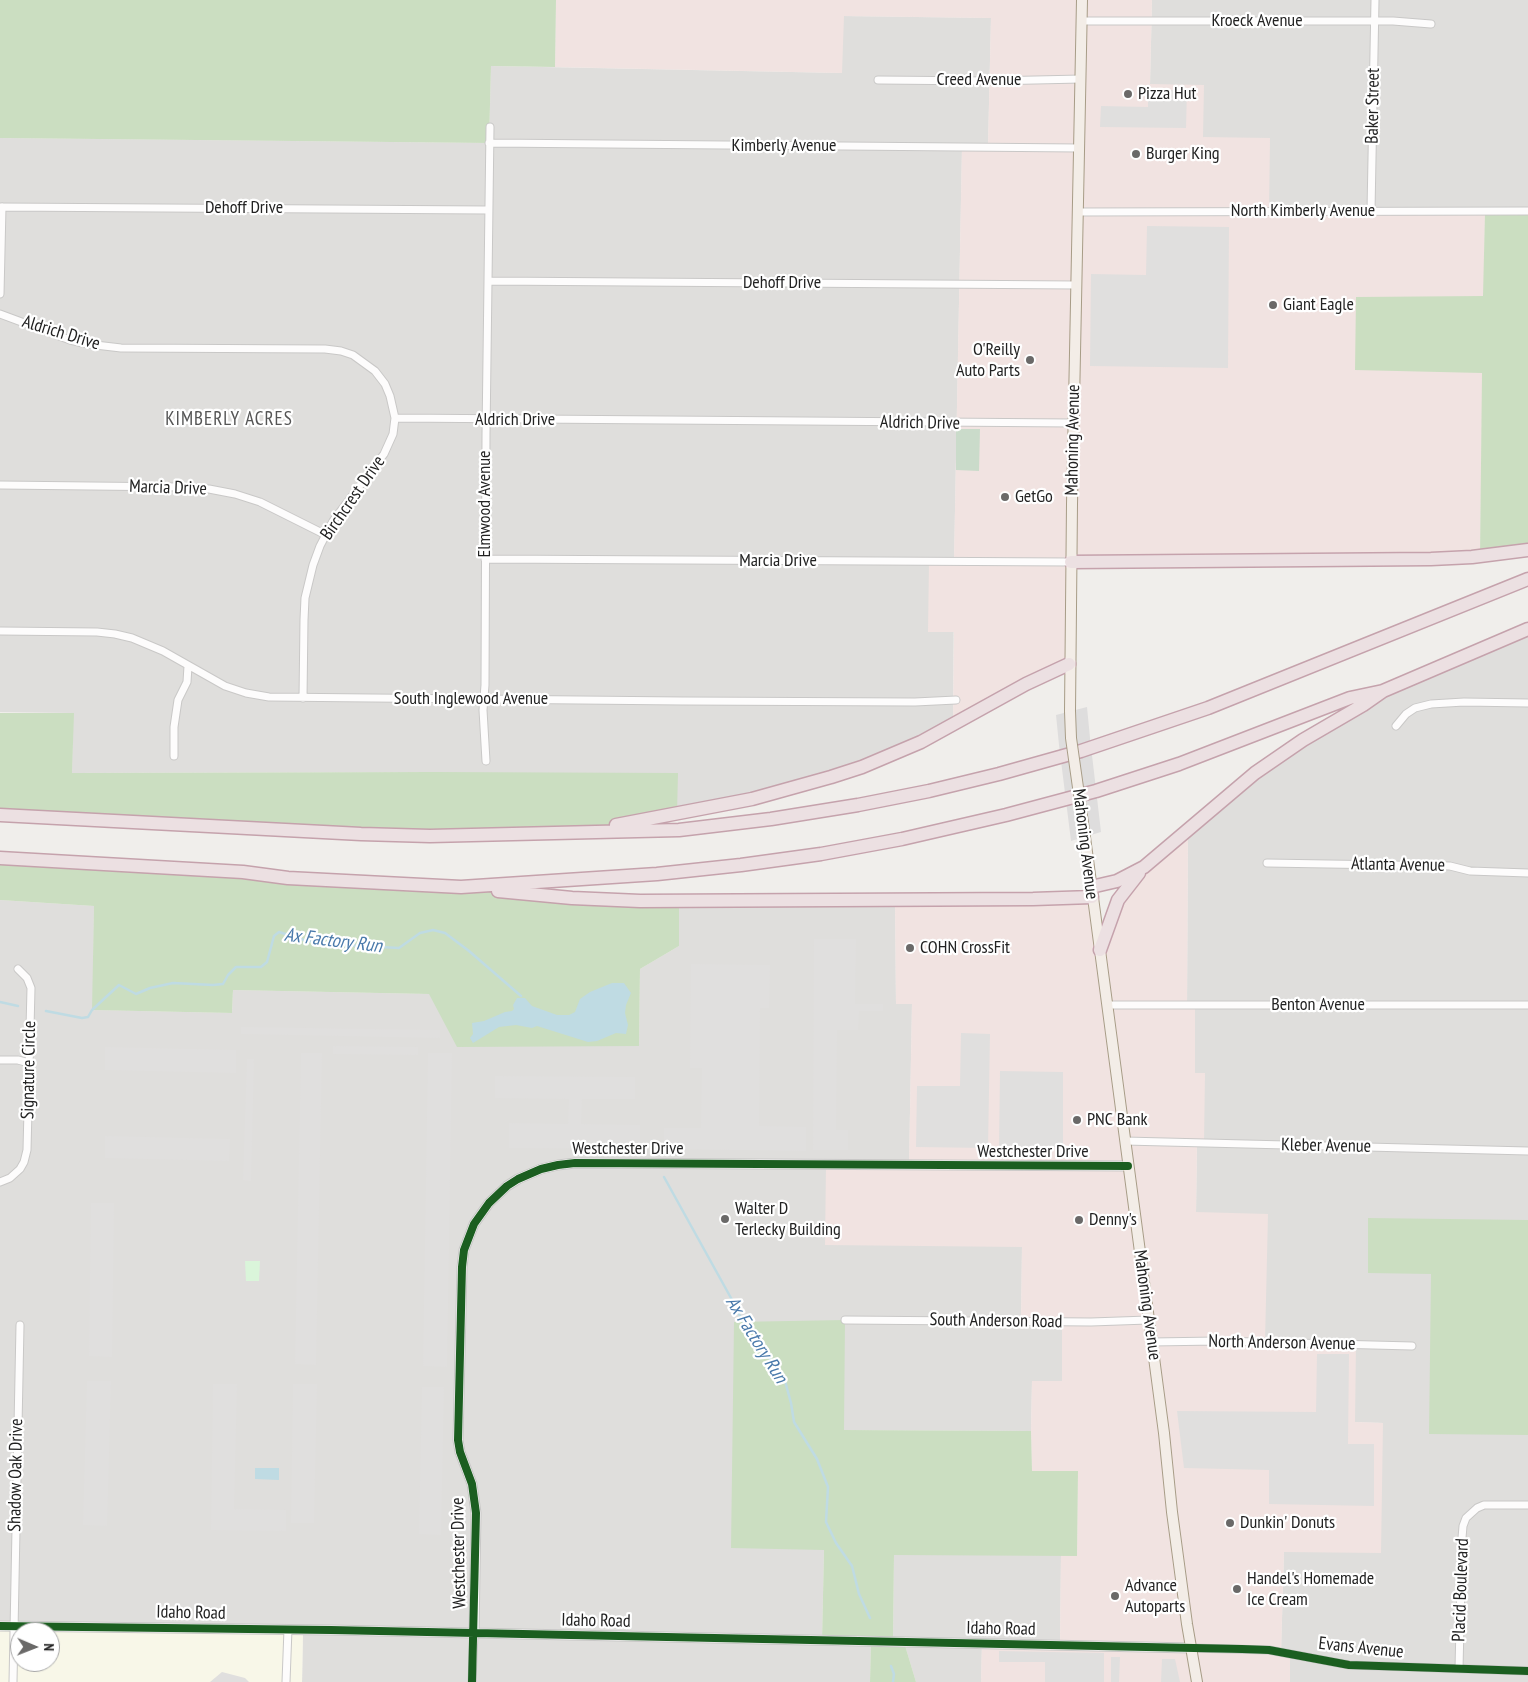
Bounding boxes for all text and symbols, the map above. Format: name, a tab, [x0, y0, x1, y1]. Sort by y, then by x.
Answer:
street label: Kroeck Avenue	[1211, 10, 1303, 32]
street label: Baker Street	[1362, 68, 1384, 144]
street label: Creed Avenue	[937, 69, 1021, 91]
place label: Pizza Hut	[1138, 83, 1196, 105]
marker: Pizza Hut	[1122, 88, 1134, 100]
street label: Kimberly Avenue	[732, 135, 836, 157]
place label: Burger King	[1146, 143, 1220, 165]
marker: Burger King	[1130, 148, 1142, 160]
street label: Dehoff Drive	[205, 197, 283, 219]
street label: North Kimberly Avenue	[1231, 200, 1375, 222]
street label: Dehoff Drive	[743, 272, 821, 294]
place label: Giant Eagle	[1283, 294, 1354, 316]
marker: Giant Eagle	[1267, 299, 1279, 311]
street label: Aldrich Drive	[19, 311, 103, 355]
place label: O'Reilly Auto Parts	[956, 339, 1020, 382]
marker: O'Reilly Auto Parts	[1024, 354, 1036, 366]
street label: Mahoning Avenue	[1061, 384, 1085, 496]
district label: KIMBERLY ACRES	[163, 409, 295, 431]
street label: Aldrich Drive	[475, 409, 555, 431]
street label: Aldrich Drive	[880, 412, 960, 434]
street label: Elmwood Avenue	[474, 451, 496, 557]
street label: Birchcrest Drive	[316, 452, 390, 544]
street label: Marcia Drive	[129, 476, 207, 500]
place label: GetGo	[1015, 486, 1053, 508]
marker: GetGo	[999, 491, 1011, 503]
street label: Marcia Drive	[739, 550, 817, 572]
street label: South Inglewood Avenue	[394, 688, 548, 710]
street label: Mahoning Avenue	[1068, 788, 1102, 900]
street label: Atlanta Avenue	[1351, 853, 1445, 877]
water label: Ax Factory Run	[283, 924, 383, 958]
place label: COHN CrossFit	[920, 937, 1010, 959]
marker: COHN CrossFit	[904, 942, 916, 954]
street label: Benton Avenue	[1271, 994, 1365, 1016]
street label: Signature Circle	[17, 1021, 41, 1119]
place label: PNC Bank	[1087, 1109, 1147, 1131]
marker: PNC Bank	[1071, 1114, 1083, 1126]
street label: Kleber Avenue	[1281, 1134, 1371, 1158]
street label: Westchester Drive	[572, 1138, 684, 1160]
street label: Westchester Drive	[977, 1141, 1089, 1163]
place label: Walter D Terlecky Building	[735, 1198, 841, 1240]
place label: Denny's	[1089, 1209, 1137, 1231]
marker: Walter D Terlecky Building	[719, 1213, 731, 1225]
marker: Denny's	[1073, 1214, 1085, 1226]
street label: Mahoning Avenue	[1129, 1248, 1165, 1362]
water label: Ax Factory Run	[720, 1292, 792, 1388]
street label: South Anderson Road	[929, 1309, 1063, 1333]
street label: North Anderson Avenue	[1208, 1331, 1356, 1355]
street label: Shadow Oak Drive	[4, 1418, 28, 1532]
street label: Westchester Drive	[447, 1497, 471, 1609]
place label: Dunkin' Donuts	[1240, 1512, 1335, 1534]
marker: Dunkin' Donuts	[1224, 1517, 1236, 1529]
street label: Placid Boulevard	[1448, 1538, 1474, 1642]
place label: Handel's Homemade Ice Cream	[1247, 1568, 1374, 1610]
place label: Advance Autoparts	[1125, 1575, 1185, 1618]
marker: Handel's Homemade Ice Cream	[1231, 1583, 1243, 1595]
marker: Advance Autoparts	[1109, 1590, 1121, 1602]
street label: Idaho Road	[156, 1602, 226, 1624]
street label: Idaho Road	[561, 1610, 631, 1632]
street label: Idaho Road	[966, 1618, 1036, 1640]
north arrow	[10, 1622, 60, 1672]
street label: Evans Avenue	[1317, 1633, 1405, 1663]
text: N	[40, 1643, 58, 1651]

